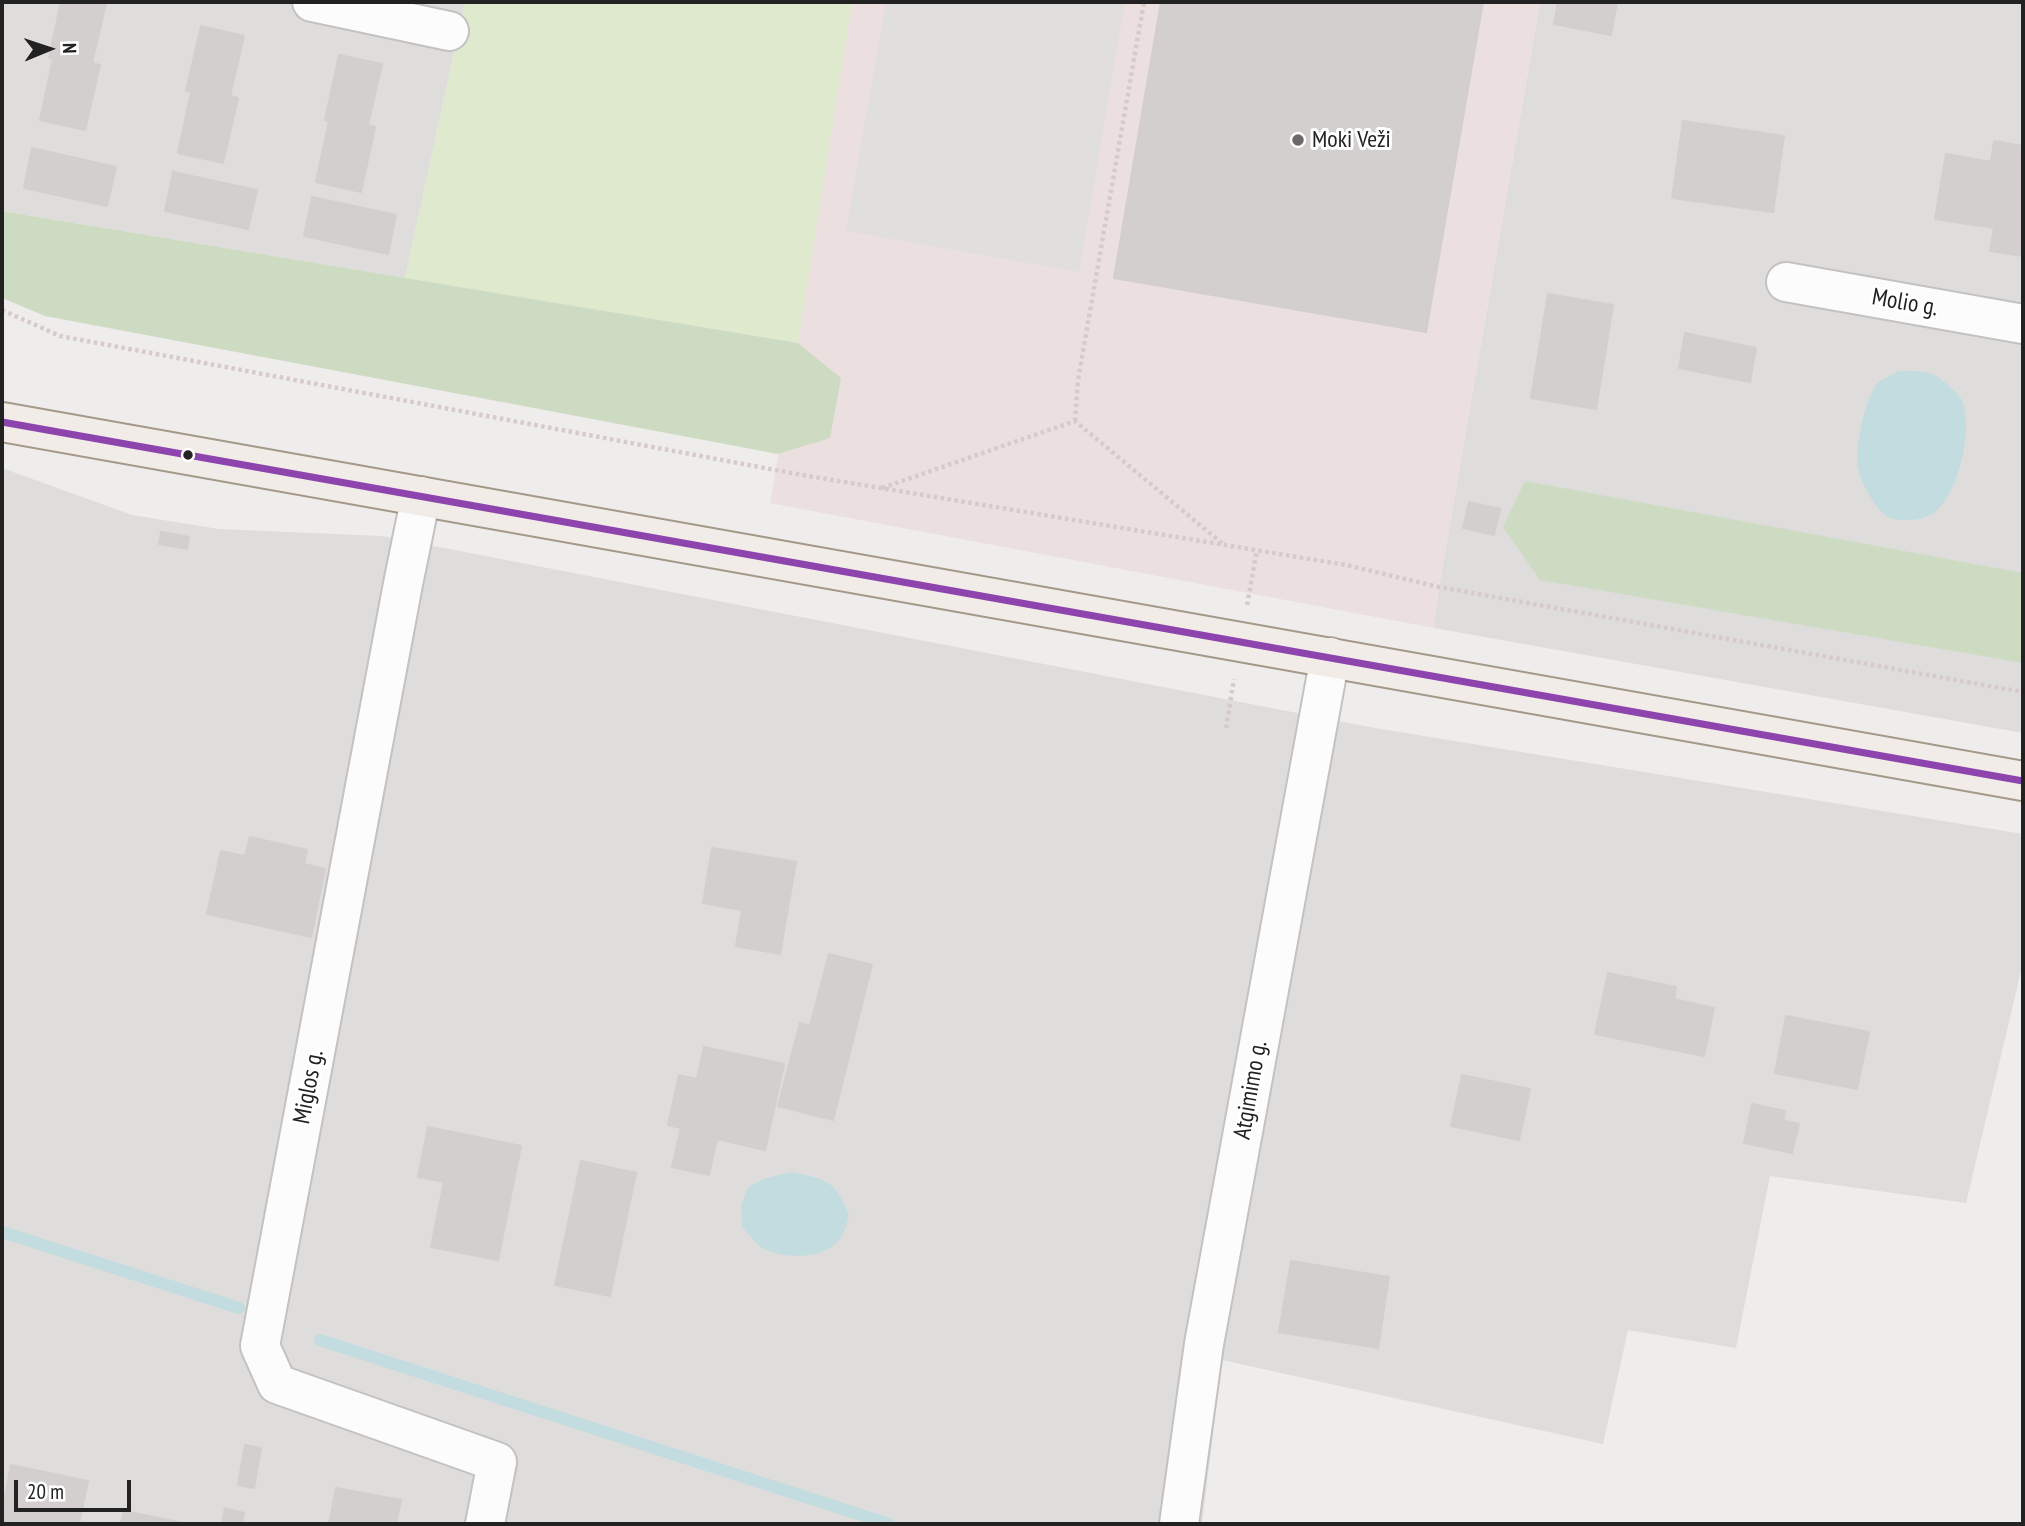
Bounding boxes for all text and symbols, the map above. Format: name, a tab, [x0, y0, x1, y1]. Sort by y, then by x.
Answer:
north arrow	[14, 14, 84, 84]
text: N	[58, 43, 82, 54]
place label: Moki Veži	[1312, 126, 1391, 154]
marker: Moki Veži	[1290, 132, 1306, 148]
street label: Molio g.	[1870, 283, 1940, 323]
unlabelled marker	[181, 448, 195, 462]
street label: Atgimimo g.	[1228, 1038, 1274, 1142]
street label: Miglos g.	[288, 1048, 330, 1126]
scale bar	[18, 1466, 135, 1510]
text: 20 m	[27, 1478, 64, 1505]

